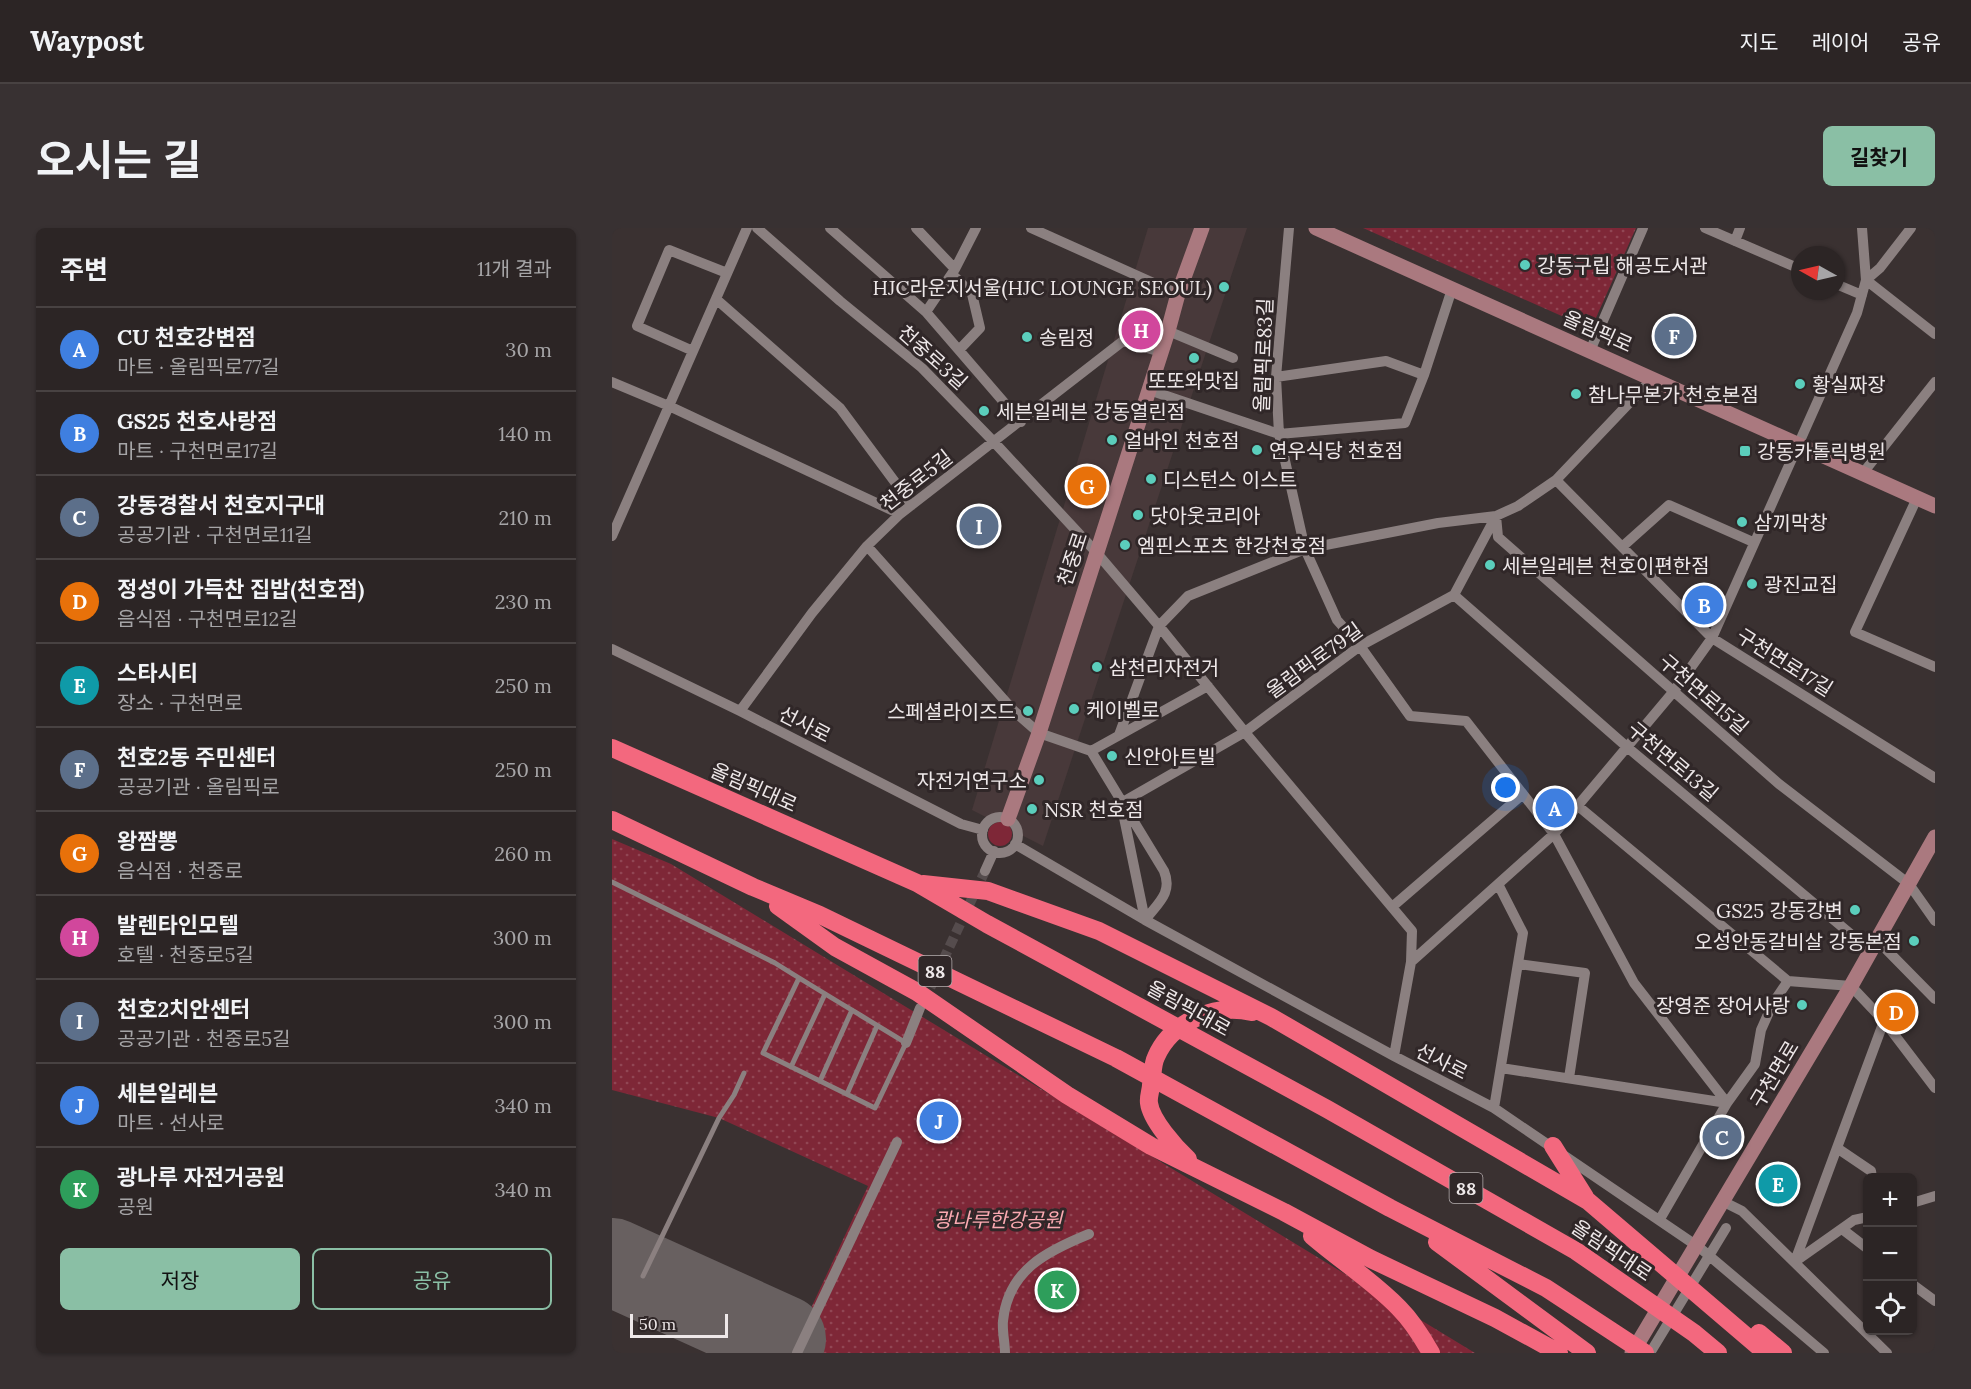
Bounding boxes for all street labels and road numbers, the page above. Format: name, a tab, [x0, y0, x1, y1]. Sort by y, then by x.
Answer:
street label: 올림픽로83길	[1249, 297, 1277, 413]
street label: 올림픽로	[1559, 305, 1637, 357]
street label: 천중로3길	[893, 319, 973, 395]
street label: 천중로5길	[875, 444, 957, 516]
street label: 천중로	[1052, 529, 1092, 589]
street label: 올림픽로79길	[1261, 617, 1367, 703]
street label: 구천면로17길	[1732, 623, 1838, 701]
street label: 구천면로15길	[1654, 648, 1754, 740]
street label: 선사로	[775, 700, 835, 748]
street label: 구천면로13길	[1623, 716, 1723, 806]
street label: 올림픽대로	[707, 757, 801, 817]
road number: 88	[918, 956, 952, 986]
street label: 올림픽대로	[1143, 975, 1235, 1041]
street label: 구천면로	[1744, 1036, 1804, 1112]
street label: 선사로	[1412, 1037, 1472, 1085]
road number: 88	[1450, 1173, 1482, 1203]
street label: 올림픽대로	[1567, 1214, 1657, 1286]

